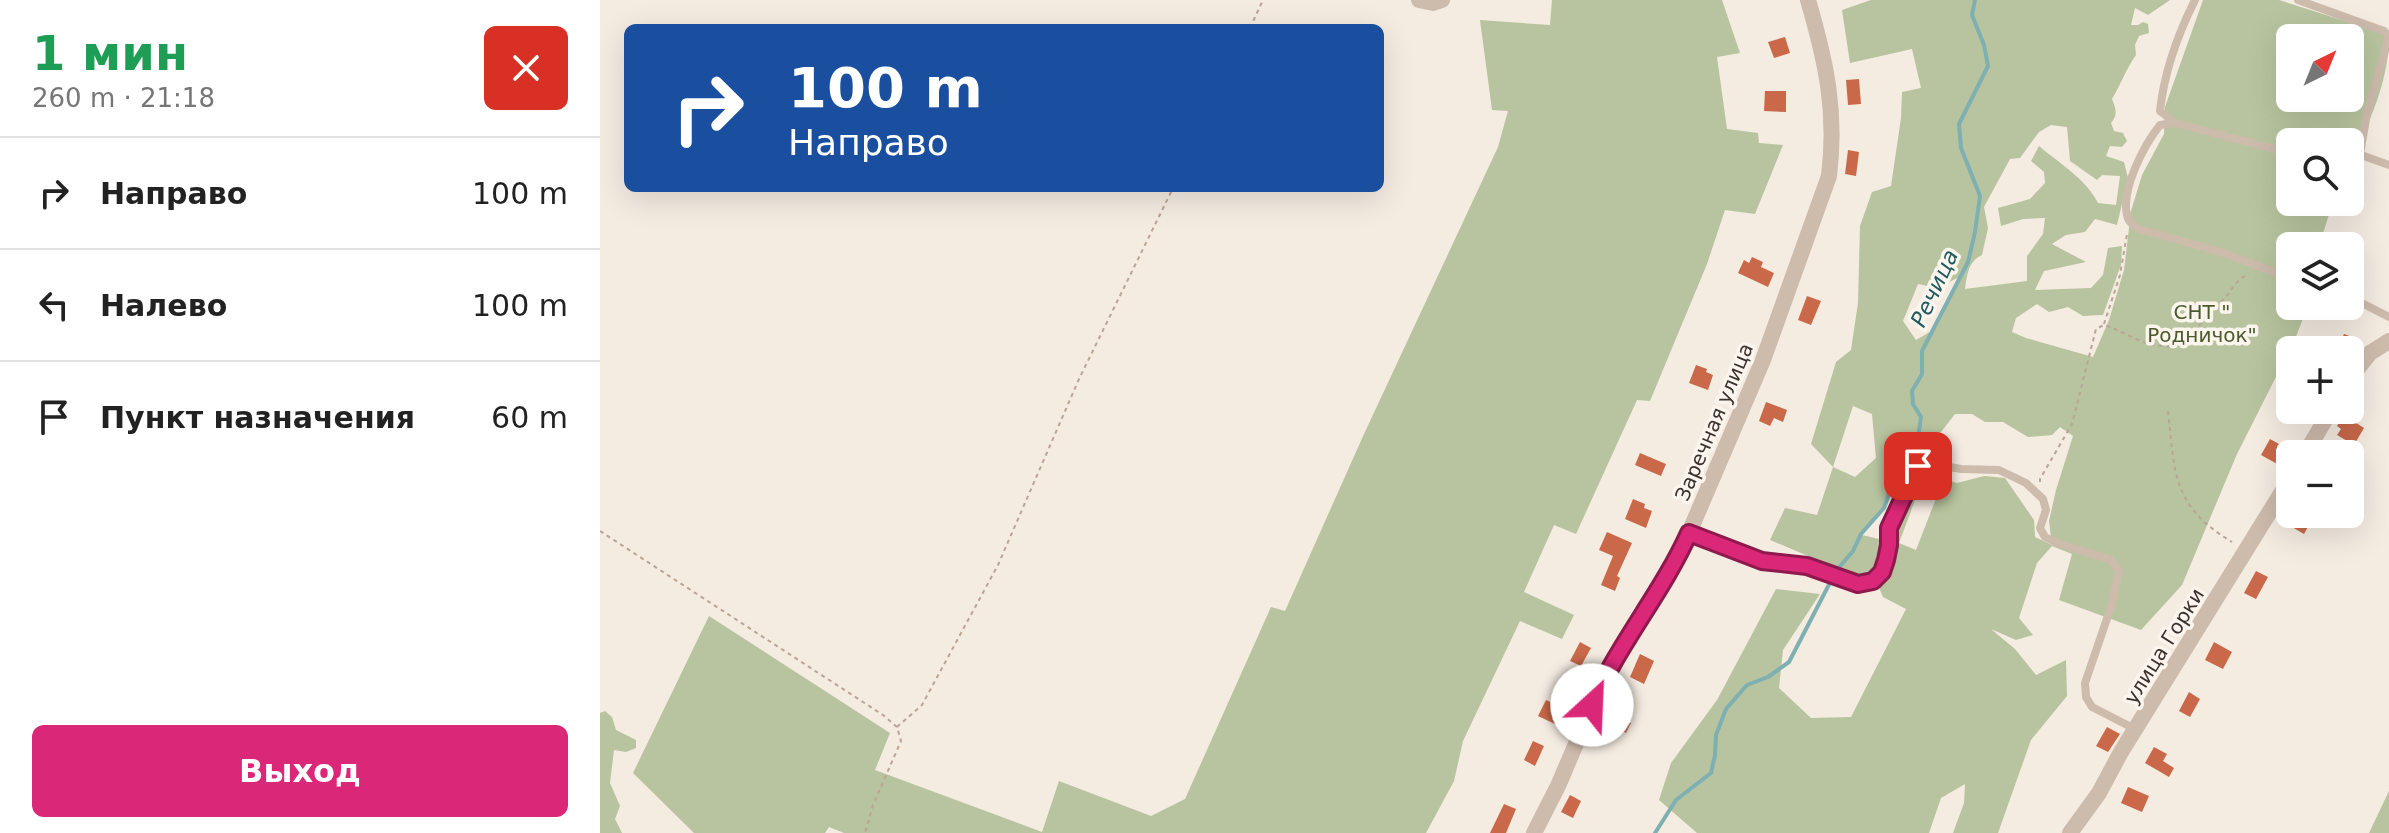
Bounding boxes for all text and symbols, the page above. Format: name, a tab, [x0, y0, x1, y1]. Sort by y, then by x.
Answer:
north arrow	[2276, 24, 2364, 112]
map controls	[2276, 24, 2364, 528]
text: 1 мин	[32, 25, 188, 81]
button: close	[484, 26, 568, 110]
text: 100 m	[788, 55, 983, 120]
icon: right	[656, 56, 760, 160]
text: 260 m · 21:18	[32, 83, 215, 113]
text: Направо	[788, 122, 949, 163]
button: search	[2276, 128, 2364, 216]
icon: right	[32, 171, 76, 215]
text: Направо	[100, 176, 247, 211]
text: 100 m	[472, 176, 568, 211]
button: layers	[2276, 232, 2364, 320]
water label: Речица	[1906, 246, 1963, 331]
icon: left	[32, 283, 76, 327]
text: Налево	[100, 288, 227, 323]
text: 100 m	[472, 288, 568, 323]
park label: СНТ " Родничок"	[2147, 300, 2257, 347]
button: +	[2276, 336, 2364, 424]
street label: Заречная улица	[1670, 339, 1758, 505]
icon: arrive	[32, 395, 76, 439]
text: Пункт назначения	[100, 400, 415, 435]
text: 60 m	[491, 400, 568, 435]
pin	[1884, 432, 1952, 500]
button: −	[2276, 440, 2364, 528]
icon: arrive	[1896, 444, 1940, 488]
street label: улица Горки	[2119, 584, 2209, 708]
position arrow	[1550, 663, 1634, 747]
button: Выход	[32, 725, 568, 817]

